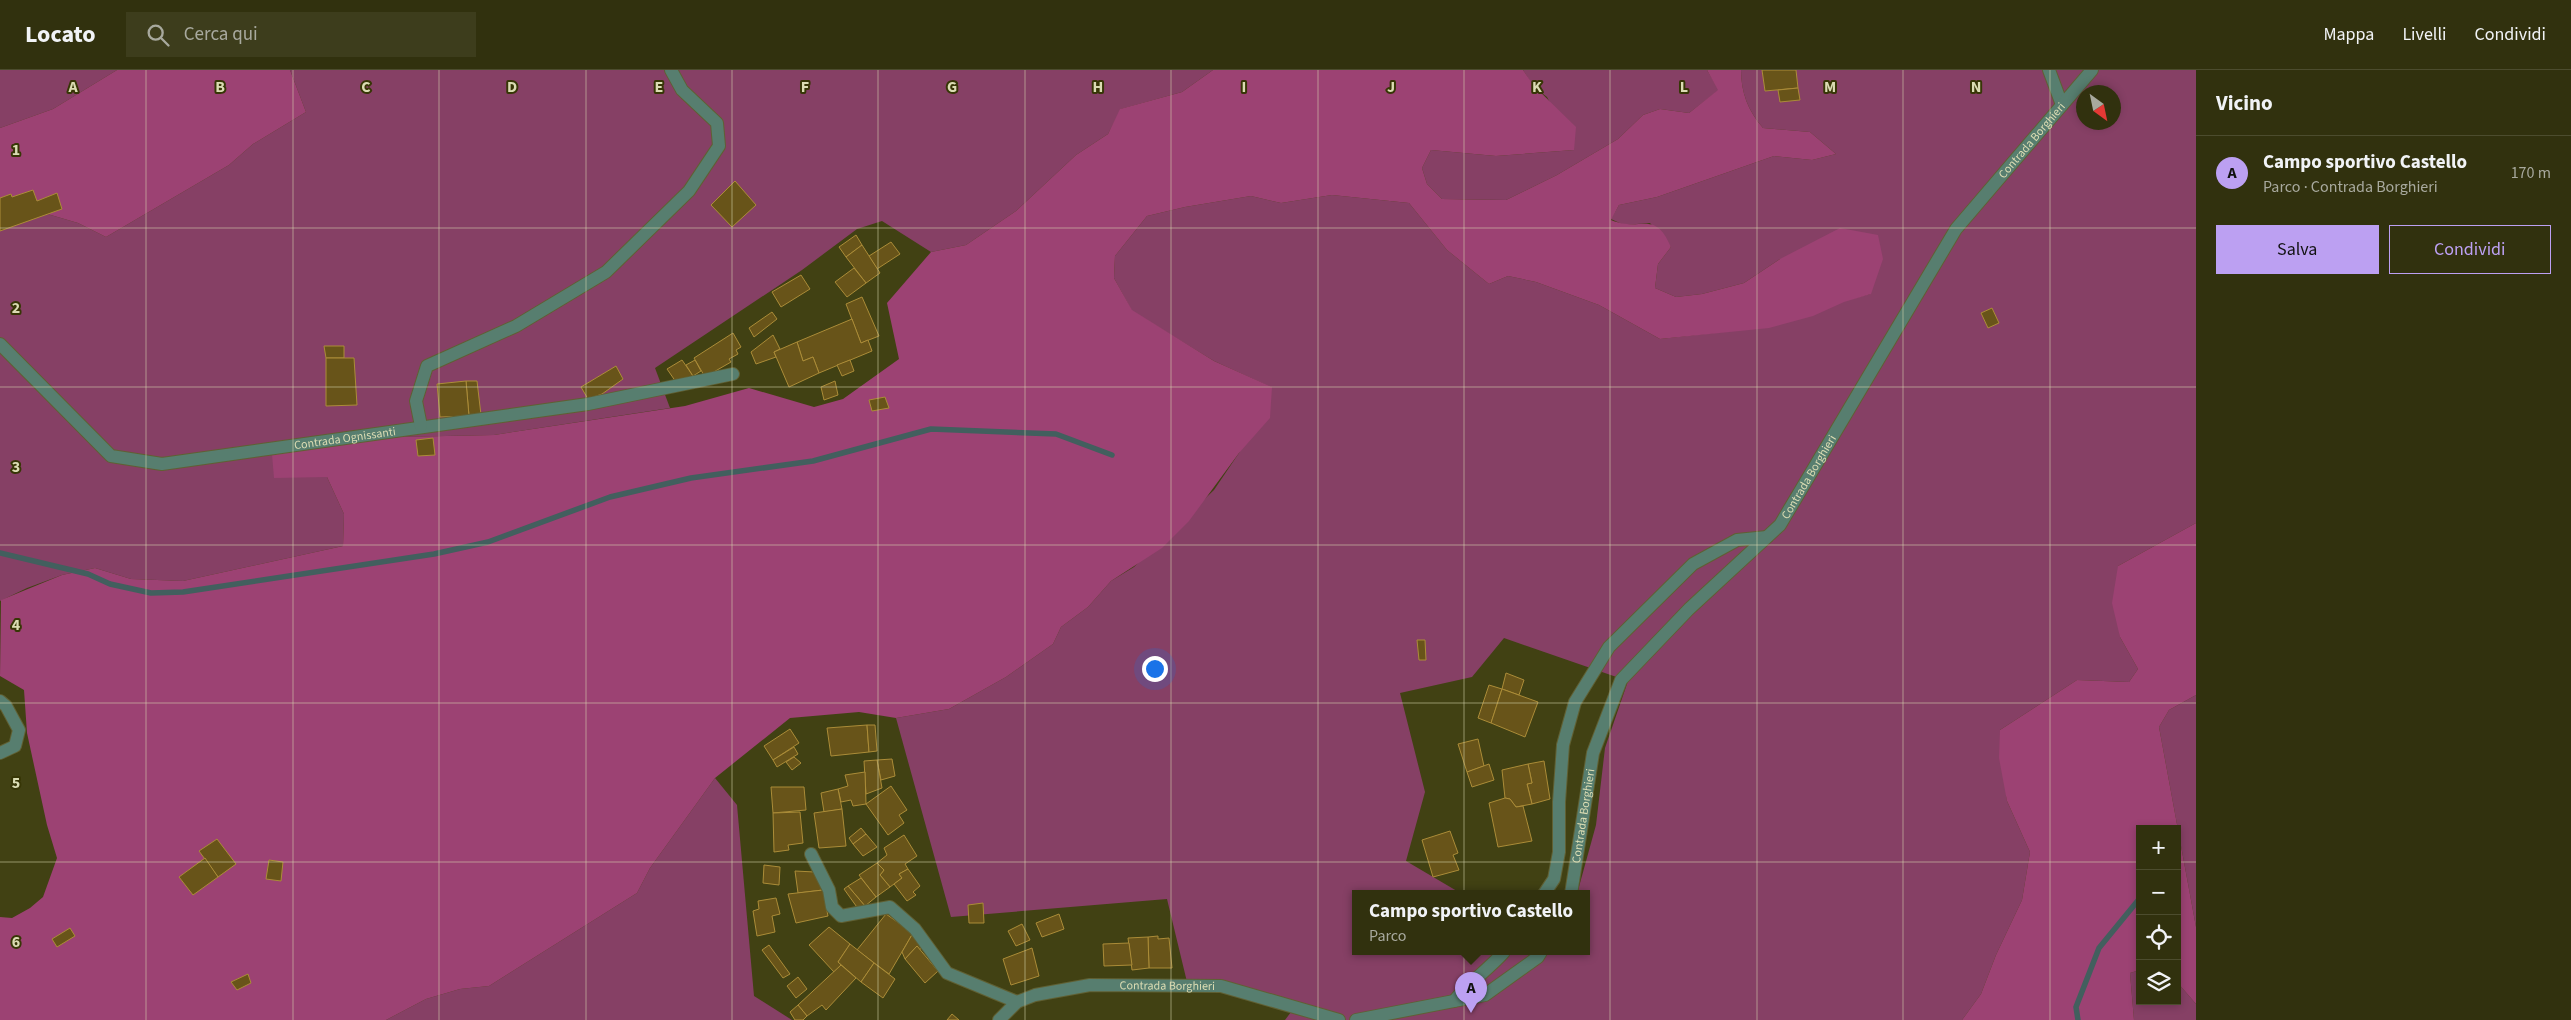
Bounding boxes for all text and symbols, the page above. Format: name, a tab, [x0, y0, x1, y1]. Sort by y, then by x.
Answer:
search box	[126, 12, 476, 57]
text: Locato	[25, 17, 96, 52]
icon: search	[144, 21, 172, 49]
text: Cerca qui	[184, 21, 258, 48]
text: Mappa	[2323, 22, 2374, 47]
text: Livelli	[2402, 22, 2446, 47]
text: Condividi	[2474, 22, 2546, 47]
text: A	[67, 76, 78, 98]
text: B	[215, 76, 225, 98]
text: C	[361, 76, 371, 98]
text: D	[507, 76, 517, 98]
text: E	[655, 76, 663, 98]
text: F	[801, 76, 809, 98]
text: G	[947, 76, 957, 98]
text: H	[1093, 76, 1103, 98]
text: I	[1242, 76, 1246, 98]
text: J	[1387, 76, 1395, 98]
text: K	[1532, 76, 1542, 98]
text: L	[1680, 76, 1688, 98]
text: M	[1824, 76, 1836, 98]
text: N	[1971, 76, 1981, 98]
north arrow	[2076, 85, 2121, 130]
text: Vicino	[2216, 88, 2273, 118]
street label: Contrada Borghieri	[1994, 99, 2069, 182]
text: 1	[12, 139, 20, 161]
text: Campo sportivo Castello	[2263, 149, 2467, 176]
text: A	[2227, 162, 2237, 184]
text: 170 m	[2511, 162, 2551, 184]
text: Parco · Contrada Borghieri	[2263, 176, 2438, 198]
button: Salva	[2216, 225, 2379, 274]
button: Condividi	[2389, 225, 2551, 274]
text: 2	[12, 297, 20, 319]
street label: Contrada Ognissanti	[293, 423, 397, 454]
street label: Contrada Borghieri	[1777, 432, 1840, 522]
text: 3	[12, 456, 20, 478]
text: 4	[12, 614, 21, 636]
your location	[1142, 656, 1168, 682]
street label: Contrada Borghieri	[1567, 767, 1599, 864]
text: 5	[12, 772, 20, 794]
map controls	[2136, 825, 2181, 1005]
button: +	[2136, 825, 2181, 870]
button: −	[2136, 870, 2181, 915]
popup	[1352, 890, 1590, 955]
text: Campo sportivo Castello	[1369, 898, 1573, 925]
button: locate	[2136, 915, 2181, 960]
text: Parco	[1369, 925, 1407, 947]
text: 6	[12, 931, 20, 953]
button: layers	[2136, 960, 2181, 1005]
pin: A	[1455, 972, 1487, 1013]
street label: Contrada Borghieri	[1120, 977, 1215, 994]

